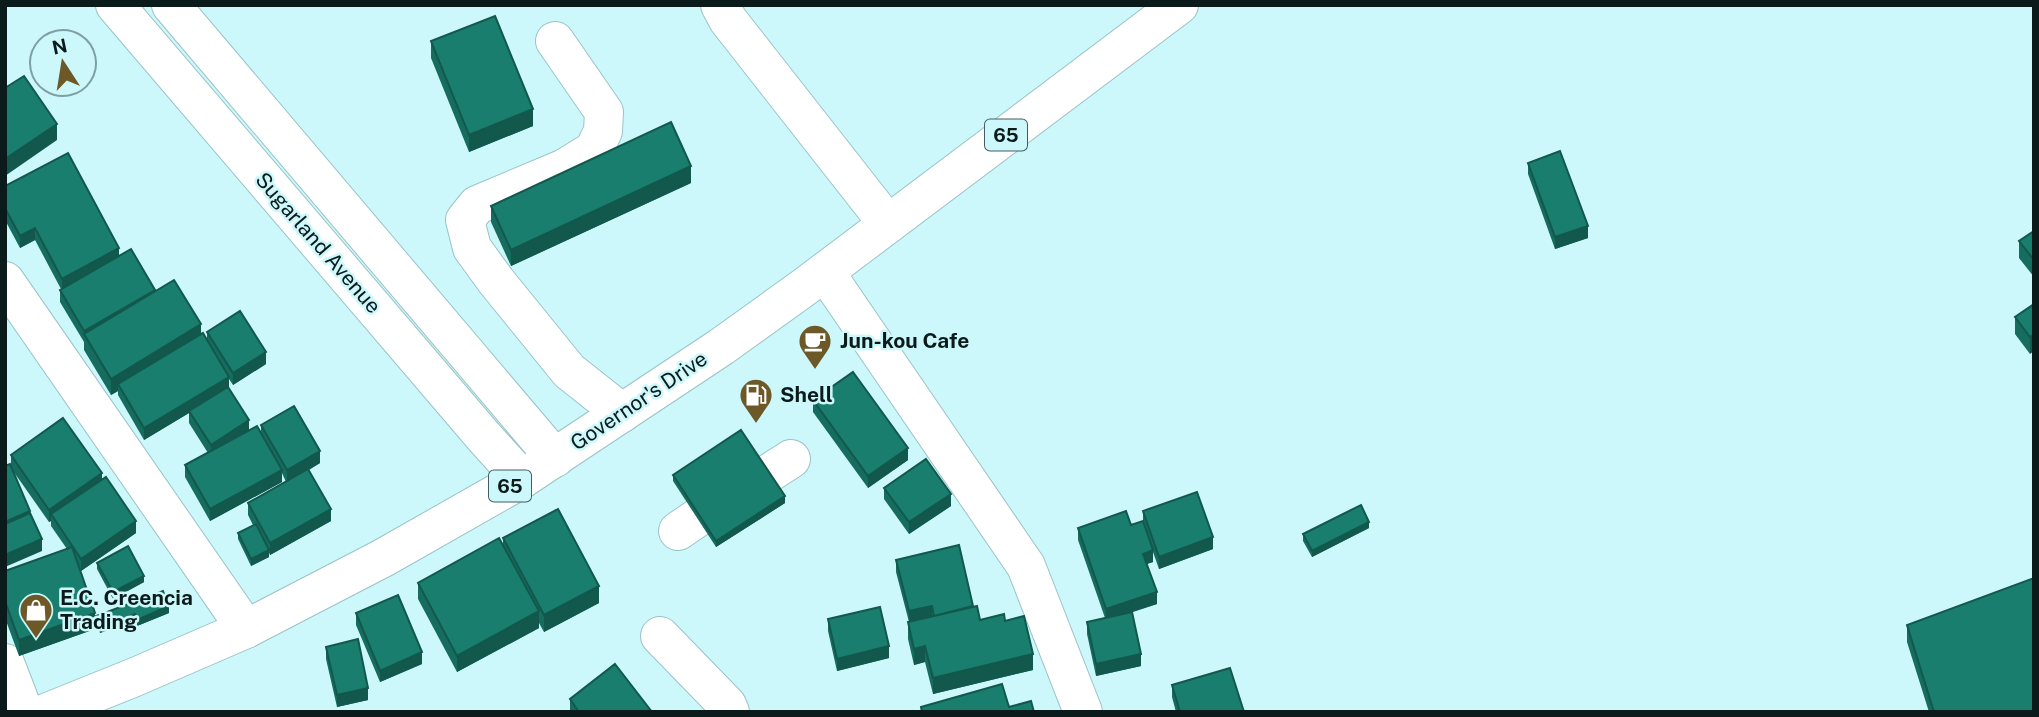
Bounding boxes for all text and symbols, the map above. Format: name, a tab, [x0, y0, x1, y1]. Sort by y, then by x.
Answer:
north arrow	[28, 28, 98, 98]
text: N	[50, 34, 69, 59]
road number: 65	[985, 119, 1027, 150]
street label: Sugarland Avenue	[250, 167, 386, 318]
cafe icon: Jun-kou Cafe	[796, 322, 834, 371]
place label: Jun-kou Cafe	[840, 328, 969, 353]
street label: Governor's Drive	[566, 346, 712, 456]
fuel station icon: Shell	[737, 376, 775, 425]
place label: Shell	[780, 382, 833, 407]
road number: 65	[489, 471, 531, 502]
place label: E.C. Creencia Trading	[60, 585, 193, 634]
shop icon: E.C. Creencia Trading	[17, 591, 55, 640]

